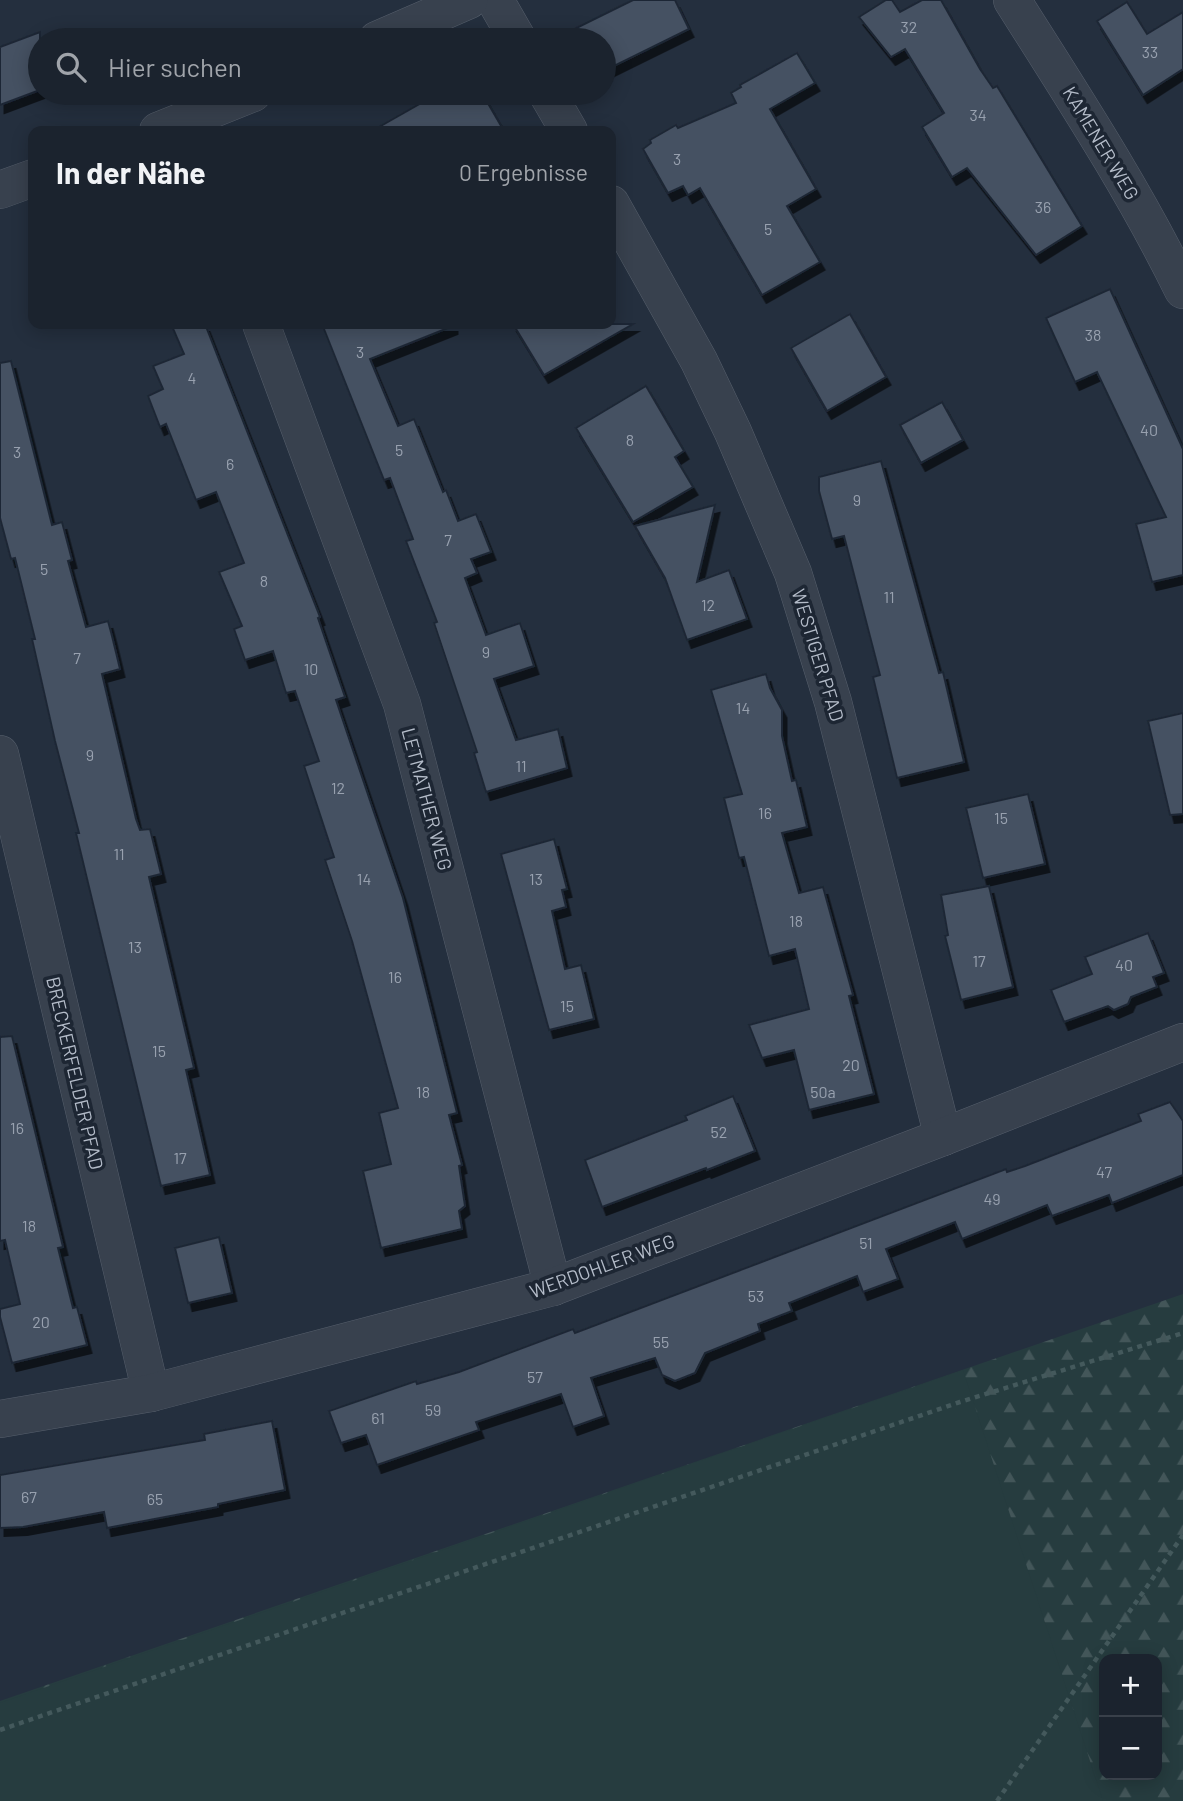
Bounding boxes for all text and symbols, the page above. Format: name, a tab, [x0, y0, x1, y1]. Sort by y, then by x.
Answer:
house number: 32	[901, 17, 917, 36]
search box	[28, 28, 616, 105]
house number: 33	[1142, 42, 1158, 61]
icon: search	[52, 48, 90, 86]
text: Hier suchen	[108, 51, 242, 82]
street label: KAMENER WEG	[1059, 82, 1144, 203]
house number: 34	[969, 105, 987, 124]
house number: 3	[673, 149, 681, 168]
text: In der Nähe	[56, 154, 206, 190]
text: 0 Ergebnisse	[459, 158, 588, 186]
house number: 36	[1035, 197, 1051, 216]
house number: 5	[764, 219, 772, 238]
house number: 38	[1085, 325, 1101, 344]
house number: 3	[356, 342, 364, 361]
house number: 4	[188, 368, 196, 387]
house number: 40	[1140, 420, 1158, 439]
house number: 8	[626, 430, 634, 449]
house number: 5	[395, 440, 403, 459]
house number: 3	[13, 442, 21, 461]
house number: 6	[226, 454, 234, 473]
house number: 9	[853, 490, 861, 509]
house number: 7	[444, 530, 452, 549]
house number: 5	[40, 559, 48, 578]
house number: 8	[260, 571, 268, 590]
street label: WESTIGER PFAD	[787, 586, 850, 724]
house number: 11	[883, 587, 895, 606]
house number: 12	[701, 595, 715, 614]
house number: 9	[482, 642, 490, 661]
house number: 7	[73, 648, 81, 667]
house number: 10	[304, 659, 318, 678]
house number: 14	[736, 698, 750, 717]
street label: LETMATHER WEG	[397, 725, 458, 873]
house number: 9	[86, 745, 94, 764]
house number: 11	[515, 756, 527, 775]
house number: 12	[331, 778, 345, 797]
house number: 16	[758, 803, 772, 822]
house number: 15	[994, 808, 1008, 827]
house number: 11	[113, 844, 125, 863]
house number: 14	[357, 869, 371, 888]
house number: 13	[529, 869, 543, 888]
house number: 18	[789, 911, 803, 930]
house number: 13	[128, 937, 142, 956]
house number: 17	[972, 951, 986, 970]
house number: 40	[1115, 955, 1133, 974]
house number: 16	[388, 967, 402, 986]
street label: BRECKERFELDER PFAD	[42, 974, 109, 1172]
house number: 15	[560, 996, 574, 1015]
house number: 15	[152, 1041, 166, 1060]
house number: 20	[842, 1055, 860, 1074]
house number: 18	[416, 1082, 430, 1101]
house number: 50a	[810, 1082, 836, 1101]
house number: 16	[10, 1118, 24, 1137]
house number: 52	[711, 1122, 727, 1141]
house number: 17	[173, 1148, 187, 1167]
house number: 47	[1096, 1162, 1112, 1181]
house number: 49	[983, 1189, 1001, 1208]
house number: 18	[22, 1216, 36, 1235]
street label: WERDOHLER WEG	[526, 1229, 678, 1302]
house number: 51	[859, 1233, 873, 1252]
house number: 53	[748, 1286, 764, 1305]
house number: 20	[32, 1312, 50, 1331]
house number: 55	[653, 1332, 669, 1351]
house number: 57	[527, 1367, 543, 1386]
house number: 59	[425, 1400, 441, 1419]
house number: 61	[371, 1408, 385, 1427]
house number: 67	[21, 1487, 37, 1506]
house number: 65	[147, 1489, 163, 1508]
map controls	[1099, 1654, 1162, 1780]
button: +	[1099, 1654, 1162, 1717]
button: −	[1099, 1717, 1162, 1780]

